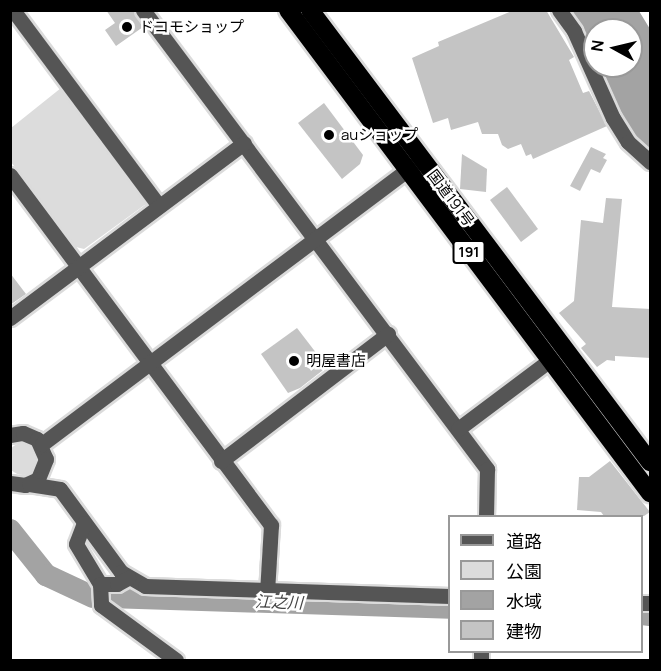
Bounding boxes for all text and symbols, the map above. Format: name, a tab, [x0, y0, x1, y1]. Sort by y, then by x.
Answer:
place label: ドコモショップ	[139, 18, 244, 36]
north arrow	[583, 18, 643, 78]
marker: ドコモショップ	[120, 20, 134, 34]
text: N	[585, 39, 609, 53]
place label: auショップ	[341, 126, 418, 144]
marker: auショップ	[322, 128, 336, 142]
street label: 国道191号	[424, 166, 478, 230]
road number: 191	[452, 241, 486, 263]
place label: 明屋書店	[306, 352, 366, 370]
marker: 明屋書店	[287, 354, 301, 368]
legend	[448, 515, 643, 653]
text: 道路	[506, 529, 542, 553]
text: 公園	[506, 559, 542, 583]
text: 水域	[506, 589, 542, 613]
water label: 江之川	[255, 592, 303, 612]
text: 建物	[506, 619, 542, 643]

